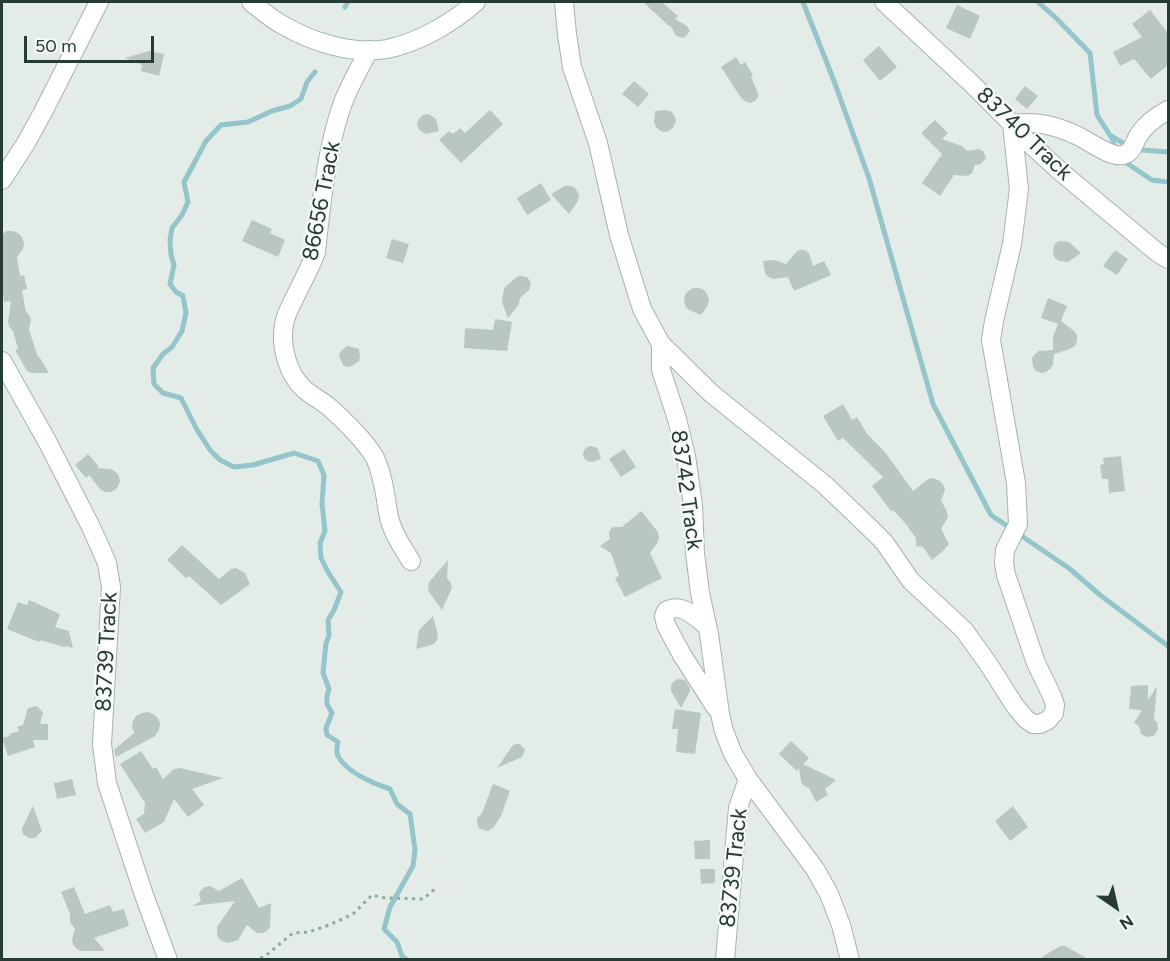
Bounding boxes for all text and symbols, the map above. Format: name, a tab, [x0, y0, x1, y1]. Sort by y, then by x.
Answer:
scale bar	[27, 24, 158, 62]
text: 50 m	[35, 35, 77, 57]
street label: 83740 Track	[971, 82, 1077, 186]
street label: 86656 Track	[297, 139, 347, 263]
street label: 83742 Track	[665, 428, 707, 552]
street label: 83739 Track	[91, 592, 123, 712]
street label: 83739 Track	[715, 807, 753, 929]
north arrow	[1086, 877, 1146, 937]
text: N	[1116, 911, 1137, 934]

